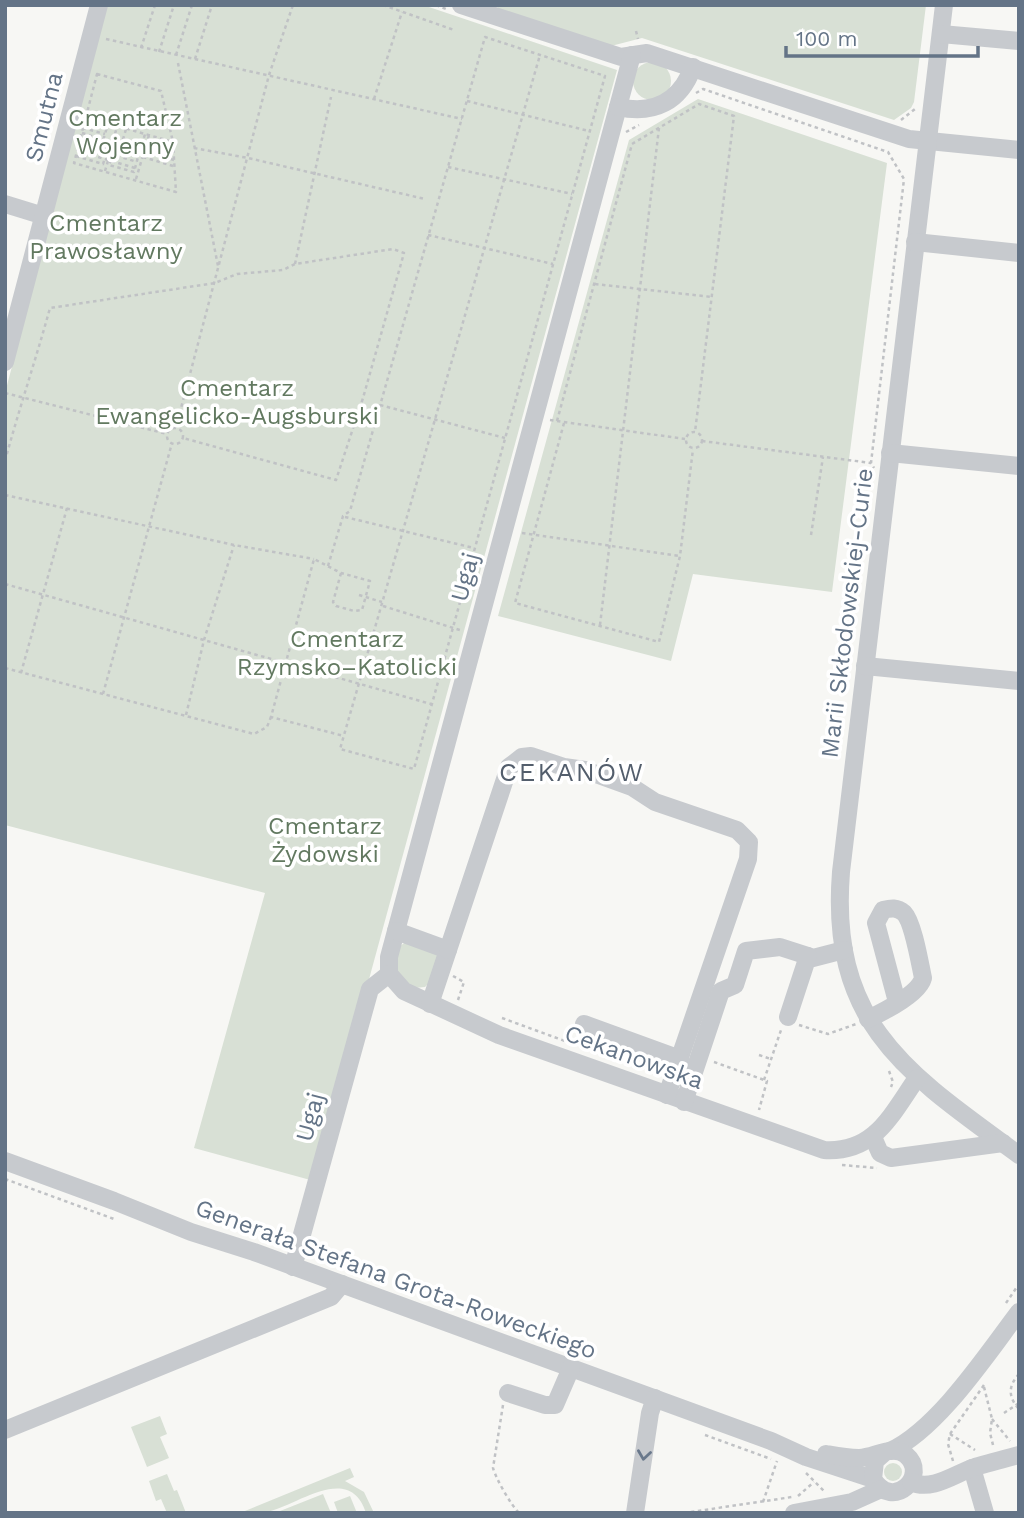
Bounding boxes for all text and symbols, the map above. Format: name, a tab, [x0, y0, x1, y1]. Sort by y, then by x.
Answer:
scale bar	[786, 14, 978, 58]
text: 100 m	[796, 26, 858, 51]
street label: Smutna	[19, 69, 69, 165]
park label: Cmentarz Wojenny	[68, 104, 182, 160]
park label: Cmentarz Prawosławny	[29, 209, 183, 265]
park label: Cmentarz Ewangelicko-Augsburski	[95, 374, 379, 430]
street label: Marii Skłodowskiej-Curie	[815, 467, 879, 759]
street label: Ugaj	[445, 549, 485, 605]
park label: Cmentarz Rzymsko–Katolicki	[237, 625, 457, 681]
district label: CEKANÓW	[499, 757, 645, 787]
park label: Cmentarz Żydowski	[268, 812, 382, 868]
street label: Cekanowska	[561, 1019, 707, 1095]
street label: Ugaj	[290, 1089, 330, 1145]
street label: Generała Stefana Grota-Roweckiego	[192, 1193, 600, 1365]
one-way arrow	[636, 1449, 651, 1461]

